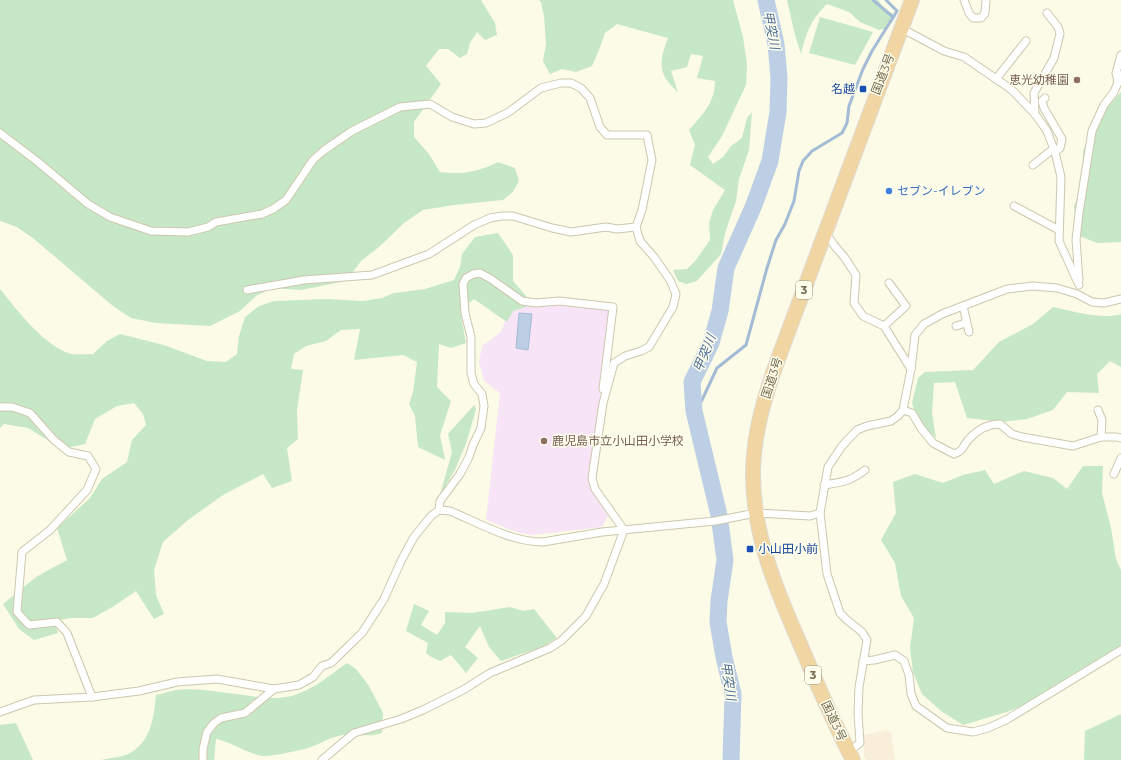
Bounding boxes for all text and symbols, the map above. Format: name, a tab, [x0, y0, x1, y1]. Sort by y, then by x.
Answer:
water label: 甲突川	[760, 9, 784, 53]
street label: 国道3号	[868, 51, 897, 96]
place label: 恵光幼稚園	[1009, 72, 1069, 87]
marker: 恵光幼稚園	[1072, 75, 1082, 85]
place label: 名越	[831, 81, 855, 96]
marker: 名越	[858, 84, 868, 94]
place label: セブン-イレブン	[897, 183, 986, 198]
marker: セブン-イレブン	[884, 186, 894, 196]
road number: 3	[796, 281, 812, 299]
water label: 甲突川	[689, 330, 719, 374]
street label: 国道3号	[758, 355, 785, 401]
place label: 鹿児島市立小山田小学校	[552, 433, 684, 448]
marker: 鹿児島市立小山田小学校	[539, 436, 549, 446]
place label: 小山田小前	[758, 541, 818, 556]
marker: 小山田小前	[745, 544, 755, 554]
water label: 甲突川	[718, 661, 740, 703]
road number: 3	[805, 666, 821, 684]
street label: 国道3号	[819, 698, 850, 743]

